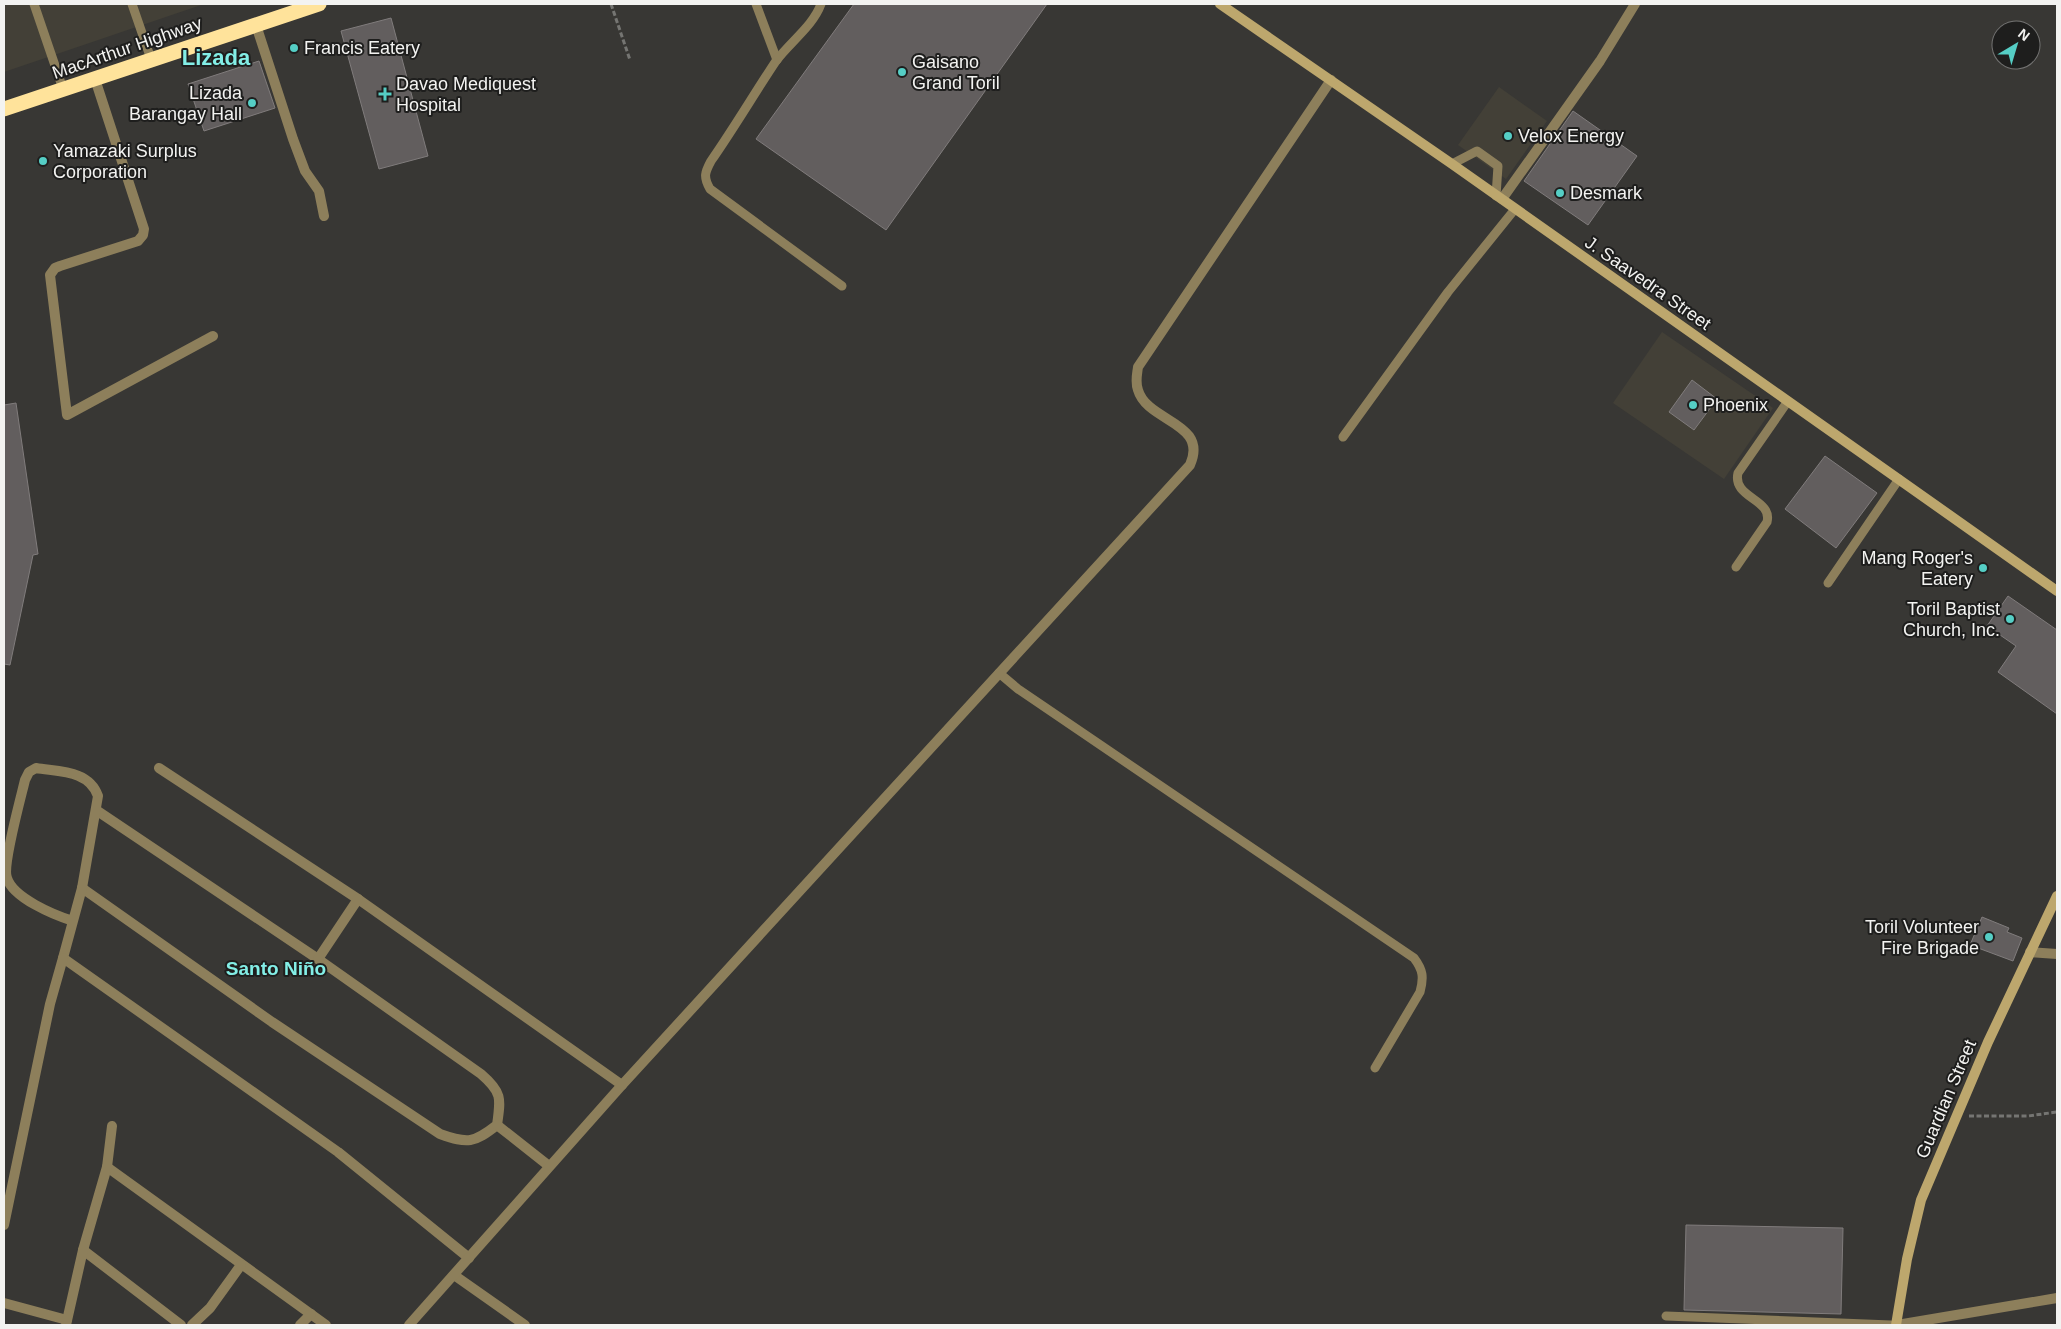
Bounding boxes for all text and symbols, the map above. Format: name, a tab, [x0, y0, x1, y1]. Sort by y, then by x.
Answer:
street label: MacArthur Highway	[49, 13, 205, 83]
north arrow	[1991, 20, 2041, 70]
text: N	[2015, 25, 2033, 44]
place label: Francis Eatery	[304, 38, 420, 58]
marker: Francis Eatery	[288, 42, 300, 54]
district label: Lizada	[182, 45, 251, 70]
place label: Gaisano Grand Toril	[912, 52, 1000, 93]
marker: Gaisano Grand Toril	[896, 66, 908, 78]
place label: Davao Mediquest Hospital	[396, 74, 536, 115]
place label: Lizada Barangay Hall	[129, 83, 243, 124]
marker: Davao Mediquest Hospital	[378, 87, 392, 101]
marker: Lizada Barangay Hall	[246, 97, 258, 109]
place label: Velox Energy	[1518, 126, 1624, 146]
marker: Velox Energy	[1502, 130, 1514, 142]
place label: Yamazaki Surplus Corporation	[53, 141, 197, 182]
marker: Yamazaki Surplus Corporation	[37, 155, 49, 167]
place label: Desmark	[1570, 183, 1643, 203]
marker: Desmark	[1554, 187, 1566, 199]
street label: J. Saavedra Street	[1581, 232, 1715, 334]
place label: Phoenix	[1703, 395, 1768, 415]
marker: Phoenix	[1687, 399, 1699, 411]
place label: Mang Roger's Eatery	[1862, 548, 1973, 589]
marker: Mang Roger's Eatery	[1977, 562, 1989, 574]
place label: Toril Baptist Church, Inc.	[1903, 599, 2000, 640]
marker: Toril Baptist Church, Inc.	[2004, 613, 2016, 625]
place label: Toril Volunteer Fire Brigade	[1865, 917, 1979, 958]
marker: Toril Volunteer Fire Brigade	[1983, 931, 1995, 943]
district label: Santo Niño	[226, 958, 326, 979]
street label: Guardian Street	[1912, 1037, 1980, 1161]

